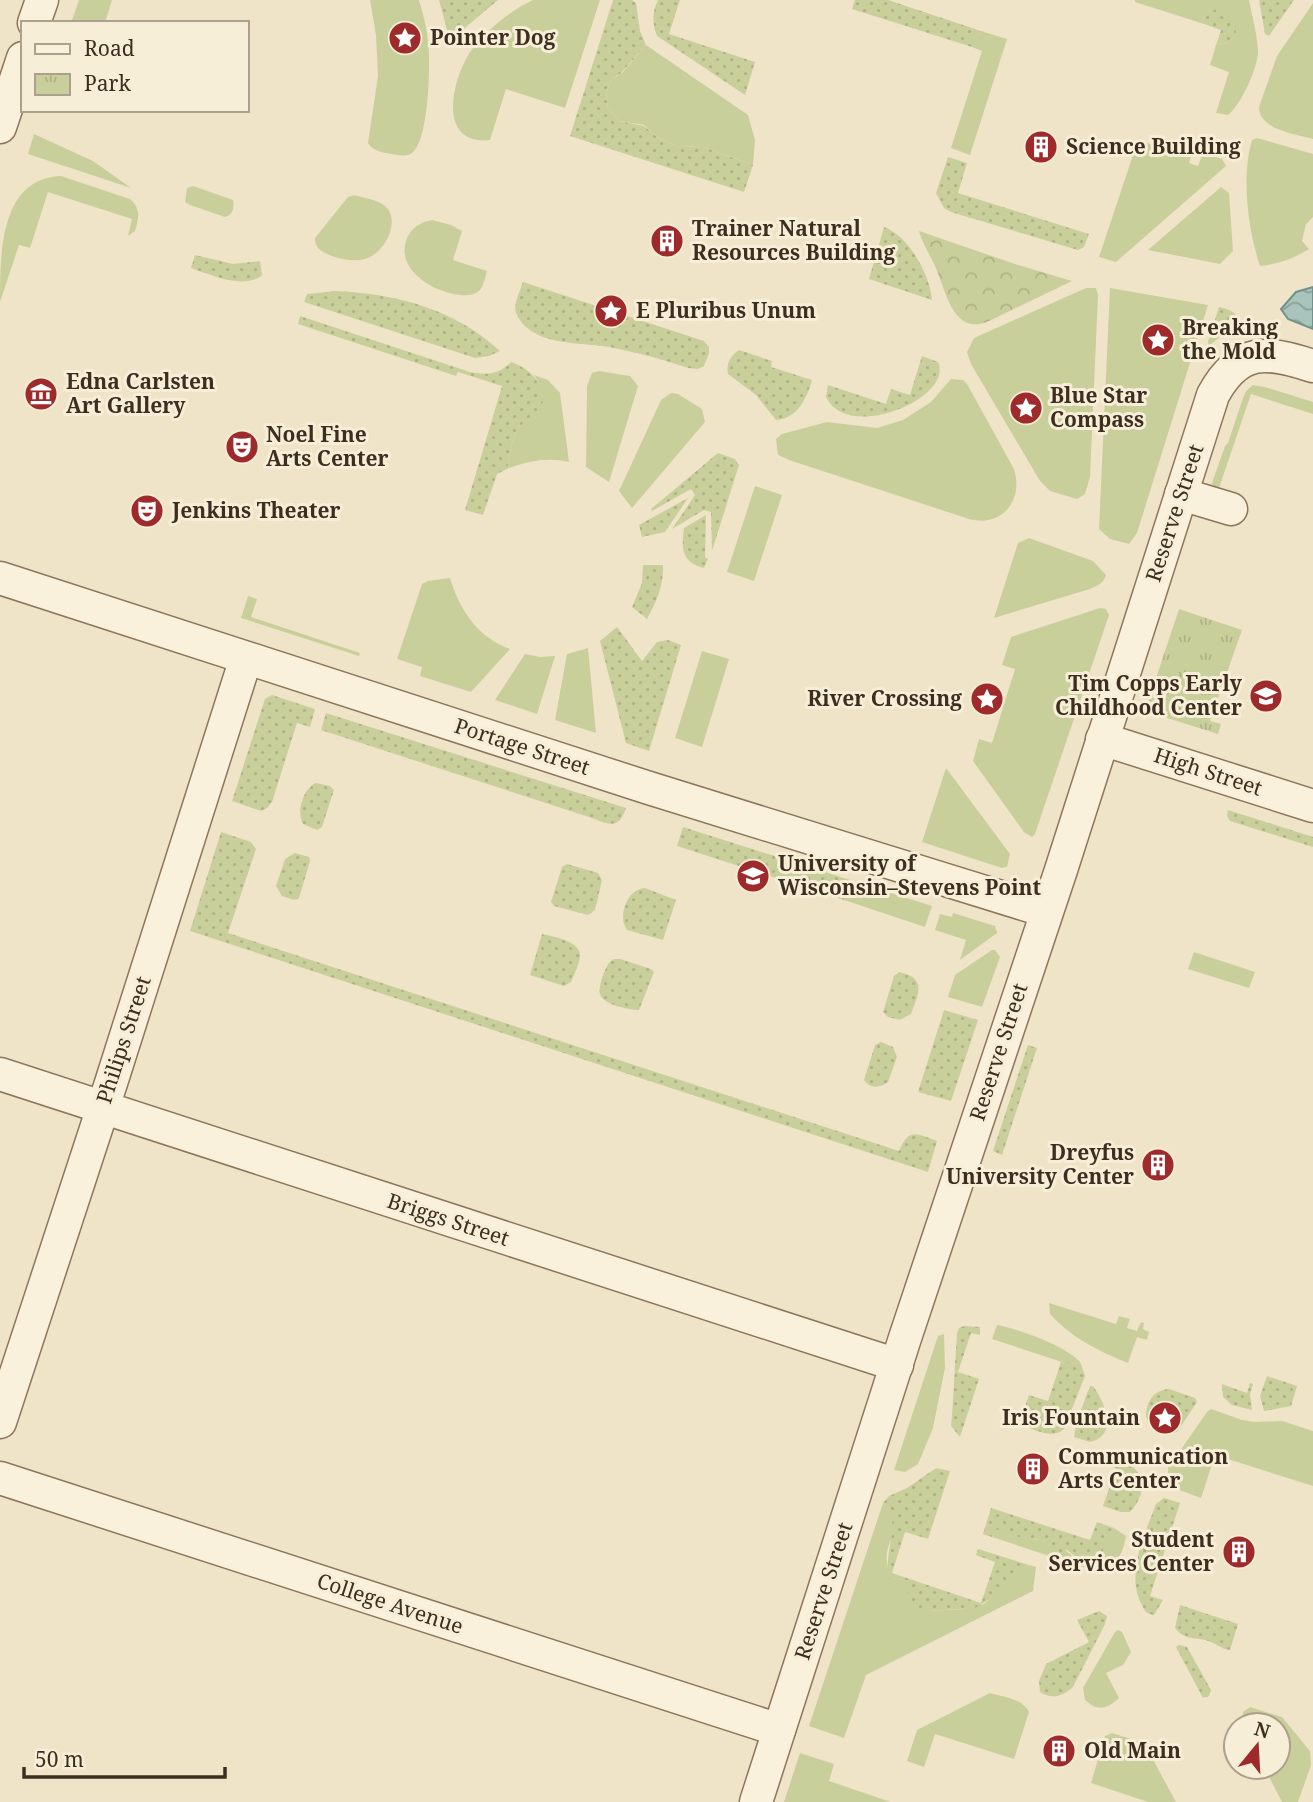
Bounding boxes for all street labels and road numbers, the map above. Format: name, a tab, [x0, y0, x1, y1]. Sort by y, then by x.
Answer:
street label: Reserve Street	[1139, 440, 1209, 585]
street label: Portage Street	[451, 711, 593, 781]
street label: High Street	[1151, 740, 1266, 802]
street label: Philips Street	[89, 972, 157, 1107]
street label: Reserve Street	[963, 979, 1033, 1124]
street label: Briggs Street	[384, 1186, 513, 1252]
street label: Reserve Street	[788, 1518, 858, 1663]
street label: College Avenue	[314, 1566, 467, 1640]

